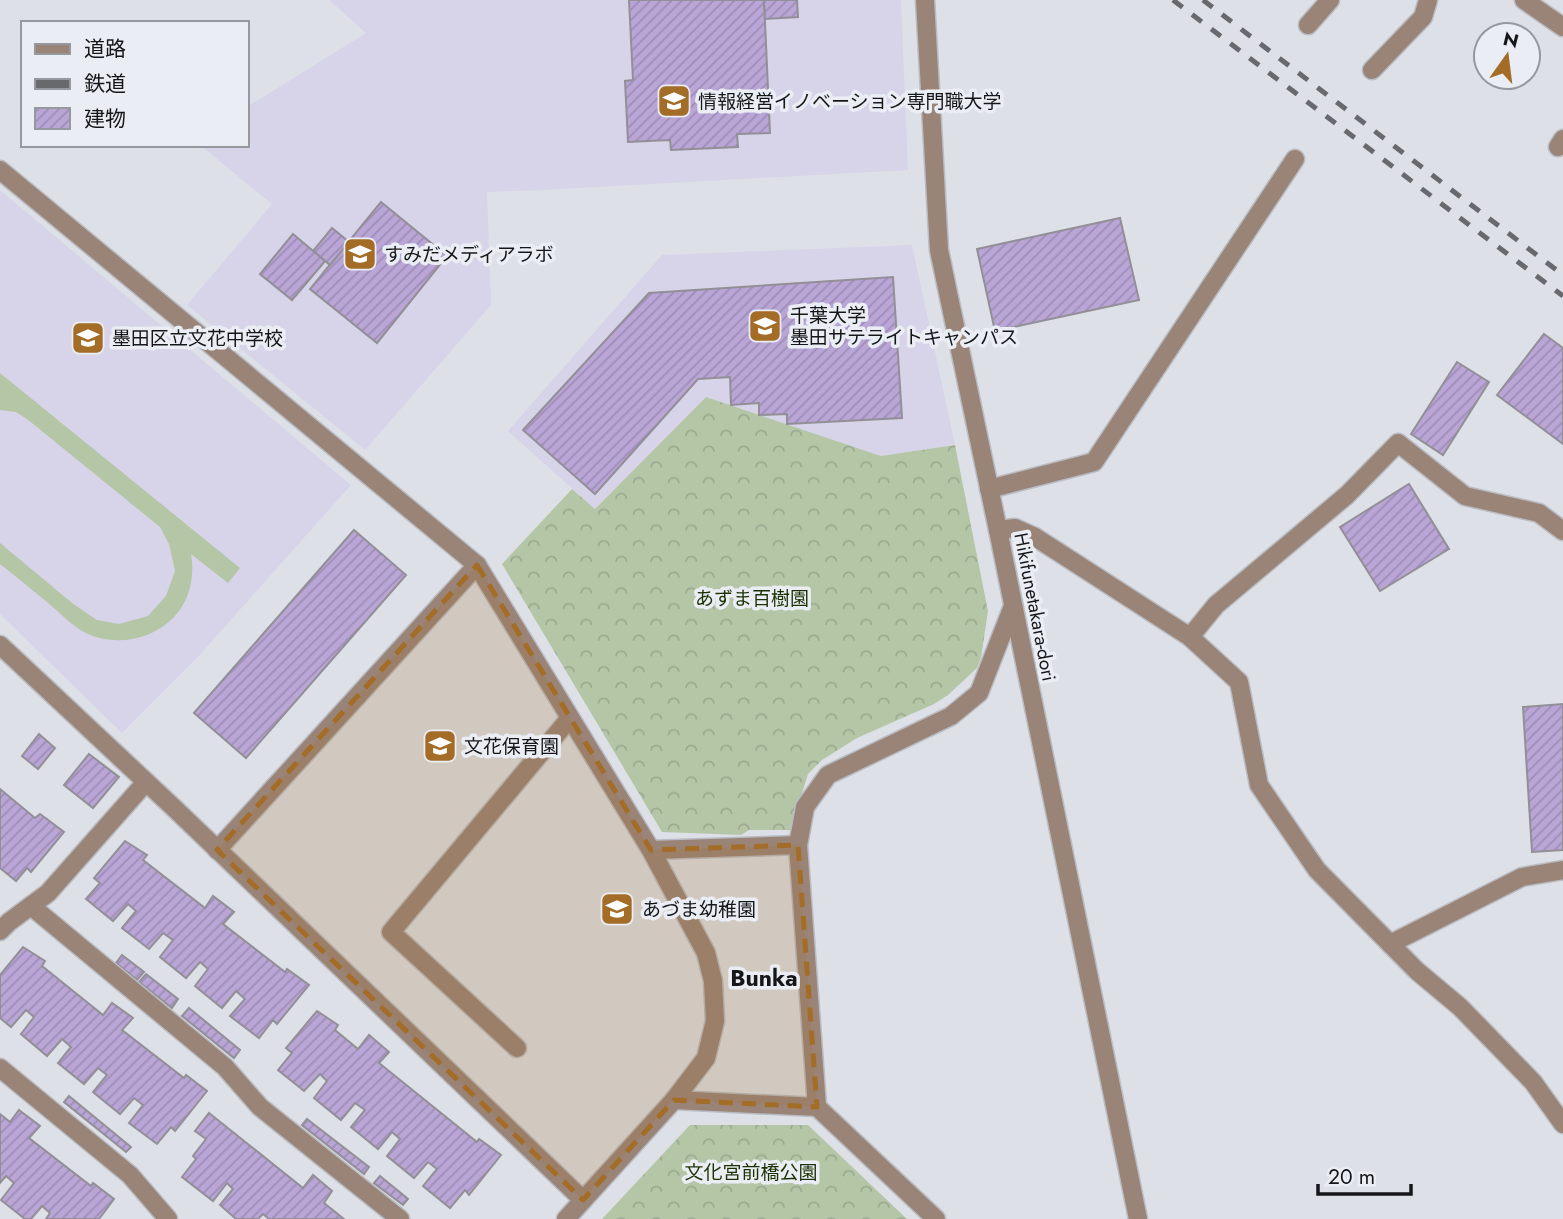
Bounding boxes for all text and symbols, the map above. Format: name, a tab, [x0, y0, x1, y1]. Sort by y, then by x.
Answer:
legend	[21, 21, 248, 147]
north arrow	[1472, 21, 1542, 91]
text: N	[1500, 25, 1522, 55]
text: 道路	[84, 34, 126, 64]
text: 鉄道	[84, 69, 126, 99]
school or university icon: 情報経営イノベーション専門職大学	[655, 82, 693, 120]
place label: 情報経営イノベーション専門職大学	[698, 88, 1002, 115]
text: 建物	[84, 104, 126, 134]
school or university icon: すみだメディアラボ	[341, 235, 379, 273]
place label: すみだメディアラボ	[384, 241, 554, 268]
place label: 千葉大学 墨田サテライトキャンパス	[790, 302, 1018, 351]
school or university icon: 千葉大学 墨田サテライトキャンパス	[746, 307, 784, 345]
school or university icon: 墨田区立文花中学校	[69, 319, 107, 357]
place label: 墨田区立文花中学校	[112, 325, 283, 352]
street label: Hikifunetakara-dori	[1007, 531, 1063, 683]
park label: あずま百樹園	[695, 585, 809, 612]
school or university icon: 文花保育園	[421, 727, 459, 765]
place label: 文花保育園	[464, 733, 559, 760]
school or university icon: あづま幼稚園	[598, 890, 636, 928]
place label: あづま幼稚園	[642, 896, 756, 923]
district label: Bunka	[730, 961, 798, 995]
scale bar	[1318, 1152, 1411, 1196]
park label: 文化宮前橋公園	[684, 1159, 818, 1186]
text: 20 m	[1328, 1162, 1375, 1192]

